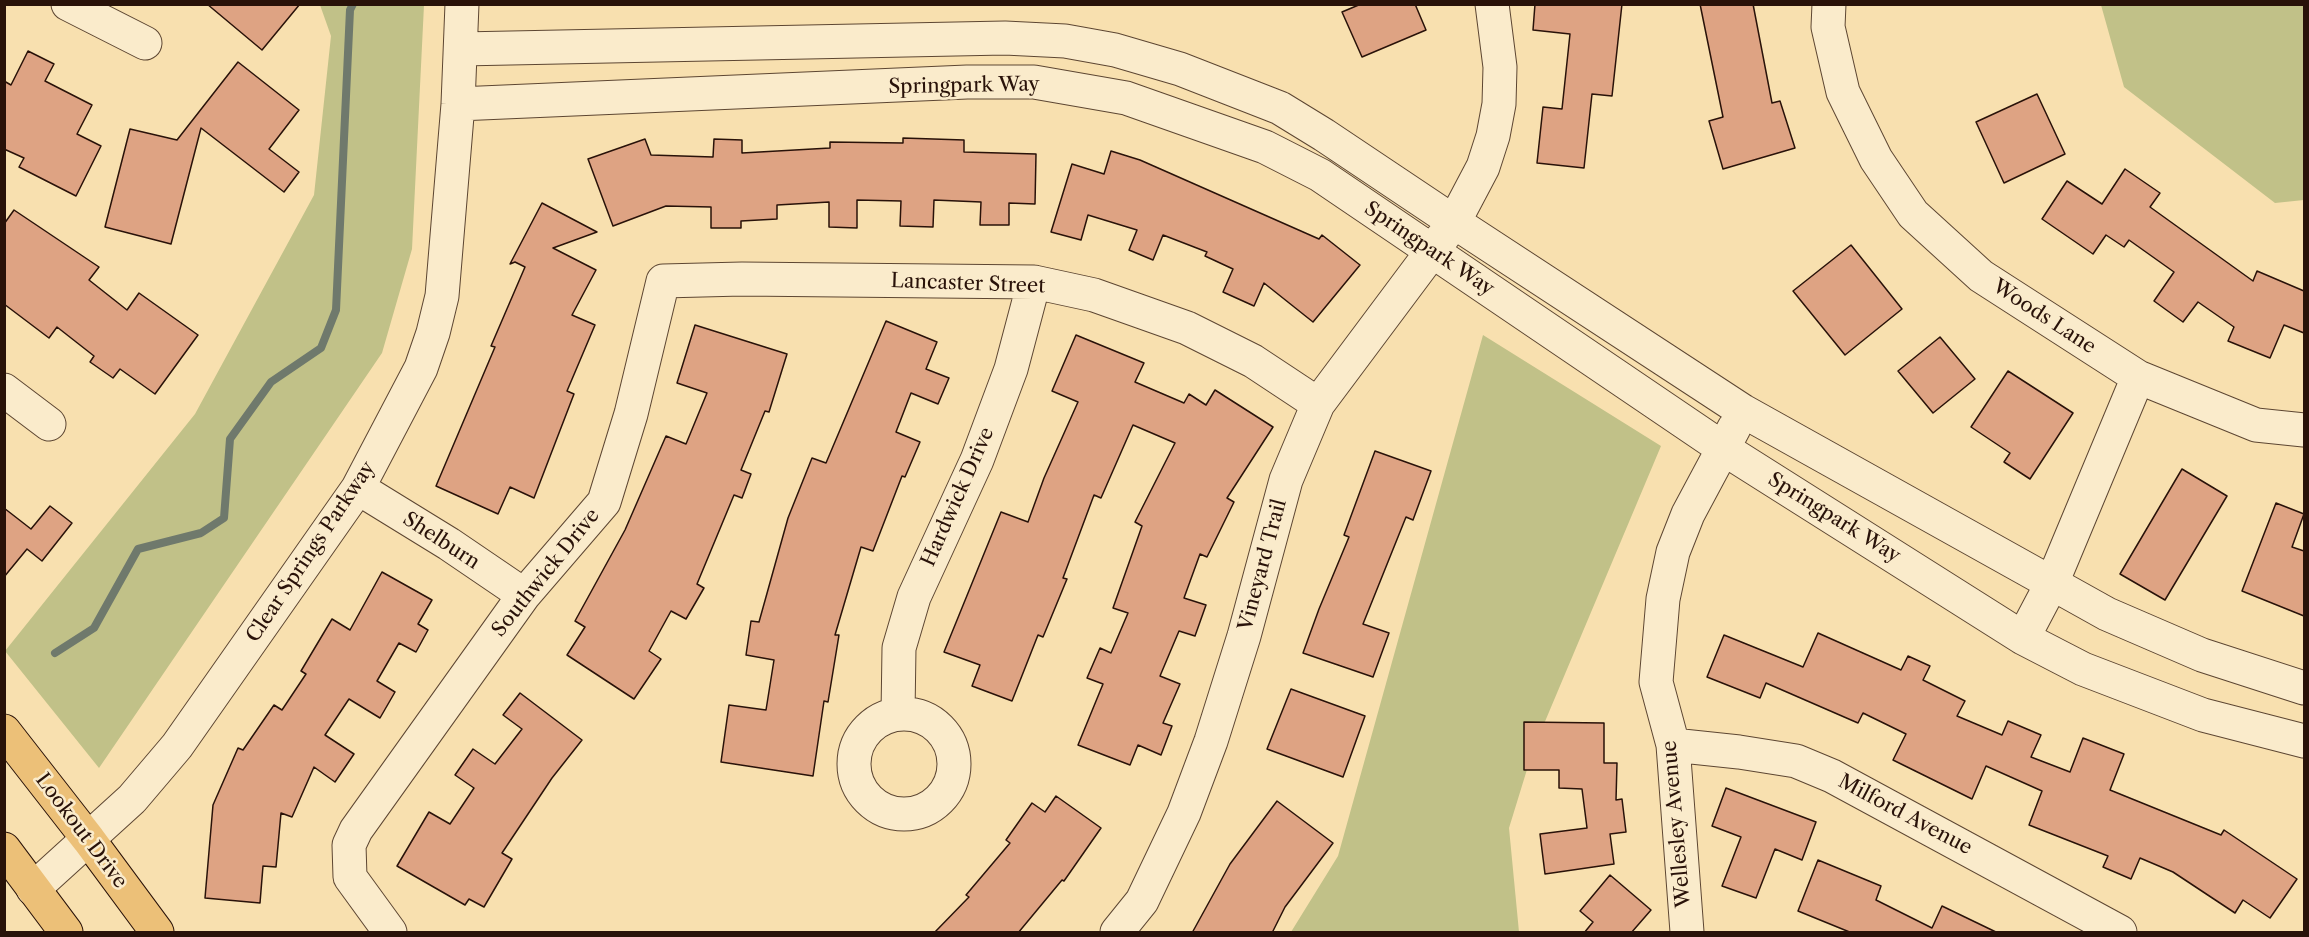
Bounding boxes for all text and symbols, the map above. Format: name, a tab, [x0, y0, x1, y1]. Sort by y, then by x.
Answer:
street label: Springpark Way	[888, 73, 1040, 99]
street label: Springpark Way	[1360, 197, 1498, 301]
street label: Lancaster Street	[890, 269, 1046, 299]
street label: Woods Lane	[1988, 275, 2100, 359]
street label: Hardwick Drive	[917, 424, 999, 570]
street label: Clear Springs Parkway	[242, 457, 380, 647]
street label: Springpark Way	[1763, 468, 1905, 568]
street label: Vineyard Trail	[1234, 497, 1292, 633]
street label: Southwick Drive	[487, 504, 605, 642]
street label: Shelburn	[398, 507, 484, 575]
street label: Wellesley Avenue	[1658, 740, 1696, 908]
street label: Lookout Drive	[30, 769, 132, 893]
street label: Milford Avenue	[1834, 770, 1976, 860]

